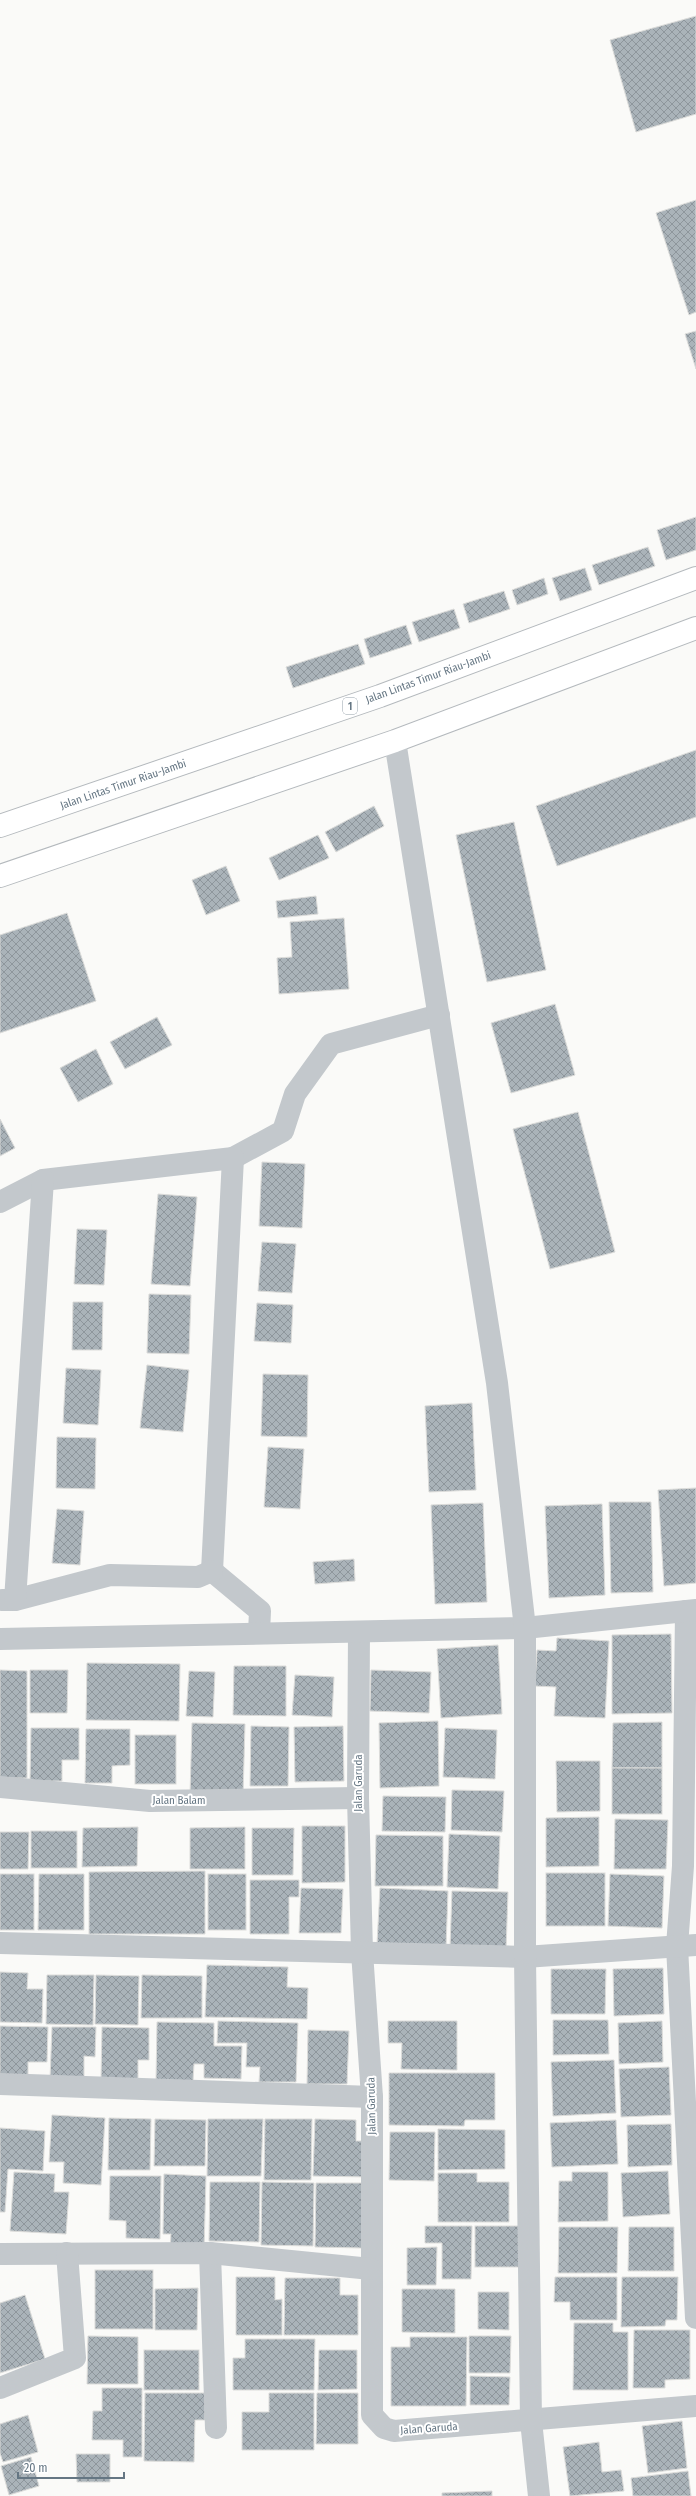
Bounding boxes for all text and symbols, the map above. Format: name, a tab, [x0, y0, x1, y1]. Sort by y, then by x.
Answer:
street label: Jalan Lintas Timur Riau-Jambi	[364, 649, 493, 706]
road number: 1	[343, 698, 357, 714]
street label: Jalan Lintas Timur Riau-Jambi	[58, 757, 188, 812]
street label: Jalan Garuda	[352, 1754, 365, 1812]
street label: Jalan Balam	[153, 1794, 205, 1807]
street label: Jalan Garuda	[364, 2077, 379, 2135]
street label: Jalan Garuda	[400, 2420, 458, 2437]
scale bar	[18, 2454, 124, 2480]
text: 20 m	[24, 2461, 48, 2475]

